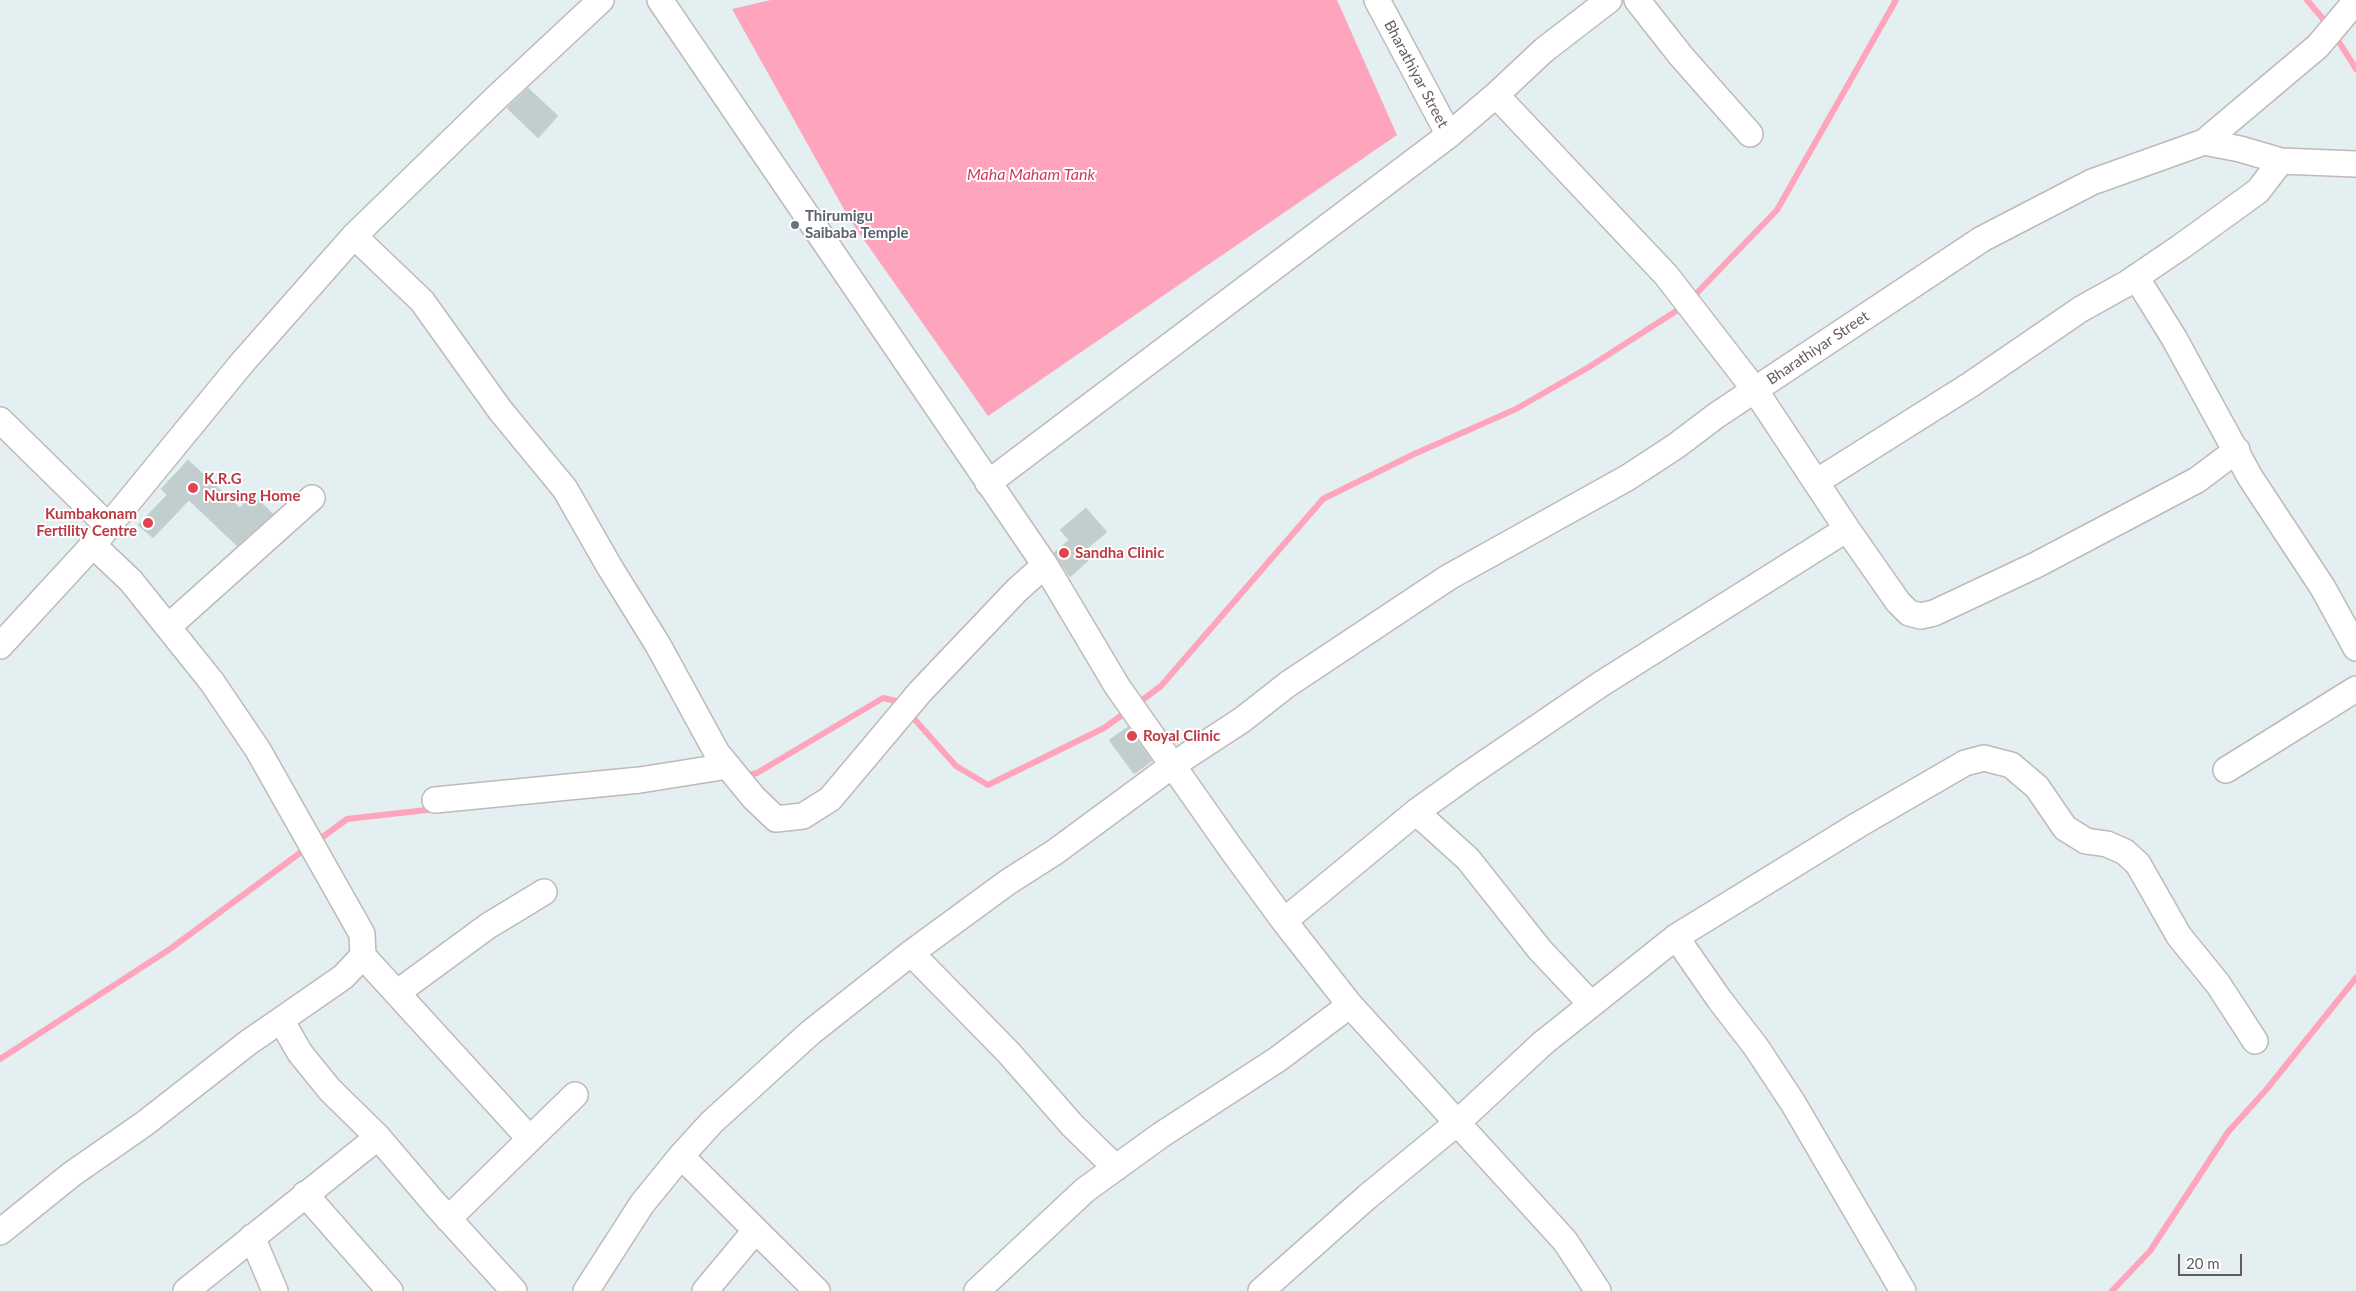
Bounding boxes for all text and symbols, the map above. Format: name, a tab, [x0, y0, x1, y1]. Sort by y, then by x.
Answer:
street label: Bharathiyar Street	[1380, 17, 1452, 131]
water label: Maha Maham Tank	[967, 165, 1095, 185]
place label: Thirumigu Saibaba Temple	[805, 207, 908, 242]
marker: Thirumigu Saibaba Temple	[789, 219, 801, 231]
street label: Bharathiyar Street	[1764, 307, 1872, 389]
place label: K.R.G Nursing Home	[204, 470, 300, 505]
marker: K.R.G Nursing Home	[186, 481, 200, 495]
place label: Kumbakonam Fertility Centre	[36, 505, 137, 540]
marker: Kumbakonam Fertility Centre	[141, 516, 155, 530]
place label: Sandha Clinic	[1075, 544, 1164, 562]
marker: Sandha Clinic	[1057, 546, 1071, 560]
place label: Royal Clinic	[1143, 727, 1220, 745]
marker: Royal Clinic	[1125, 729, 1139, 743]
scale bar	[2181, 1244, 2245, 1276]
text: 20 m	[2186, 1254, 2220, 1272]

